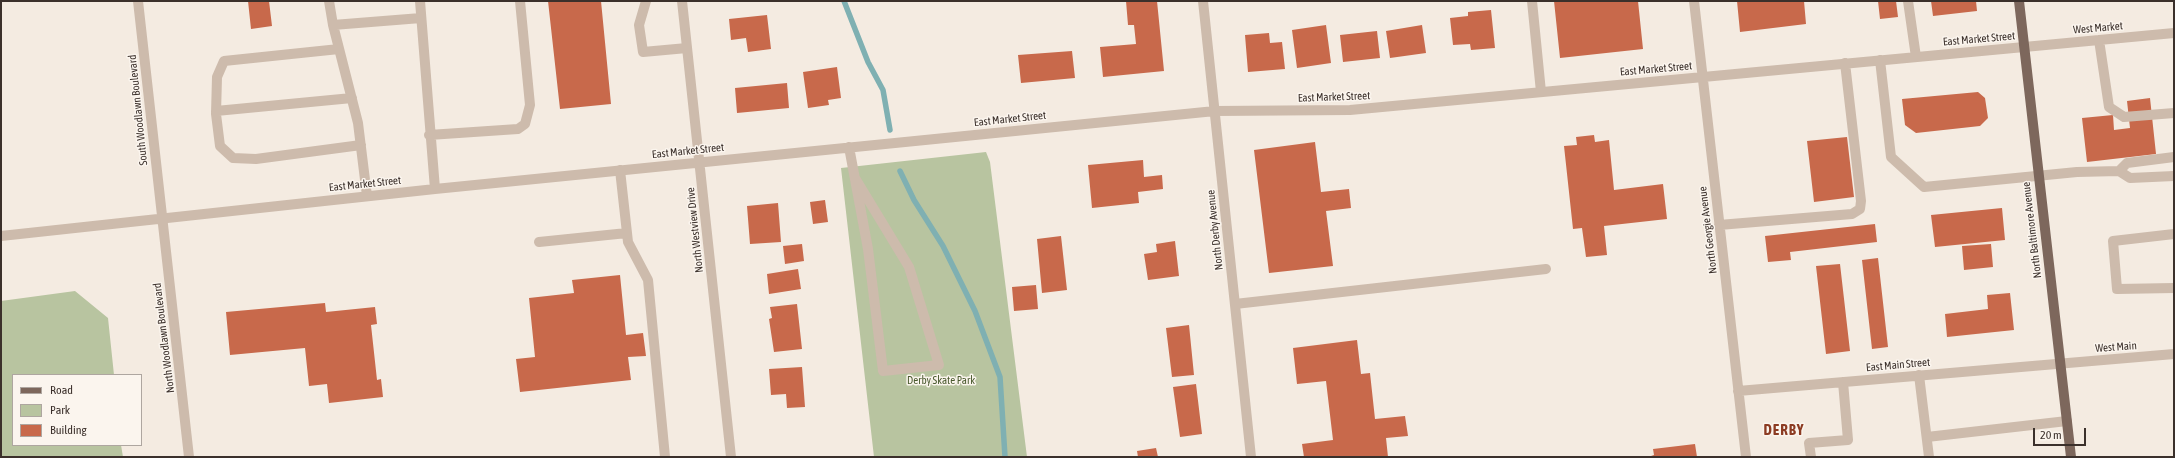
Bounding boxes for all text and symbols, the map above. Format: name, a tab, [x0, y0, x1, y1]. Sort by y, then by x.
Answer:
street label: West Market	[2073, 19, 2123, 37]
street label: East Market Street	[1942, 29, 2016, 49]
street label: South Woodlawn Boulevard	[126, 54, 150, 166]
street label: East Market Street	[1619, 59, 1693, 79]
street label: East Market Street	[1298, 89, 1370, 105]
street label: East Market Street	[973, 109, 1047, 129]
street label: East Market Street	[651, 141, 725, 161]
street label: East Market Street	[328, 174, 402, 194]
street label: North Baltimore Avenue	[2020, 181, 2044, 279]
street label: North Georgie Avenue	[1696, 186, 1720, 274]
street label: North Westview Drive	[684, 187, 706, 273]
street label: North Derby Avenue	[1204, 189, 1226, 271]
street label: North Woodlawn Boulevard	[151, 282, 177, 394]
street label: West Main	[2095, 339, 2137, 355]
street label: East Main Street	[1865, 356, 1931, 374]
legend	[12, 374, 142, 446]
park label: Derby Skate Park	[907, 374, 975, 388]
text: Road	[50, 383, 73, 397]
text: Park	[50, 403, 70, 417]
scale bar	[2035, 420, 2088, 446]
district label: DERBY	[1763, 421, 1805, 439]
text: Building	[50, 423, 87, 437]
text: 20 m	[2040, 428, 2062, 442]

